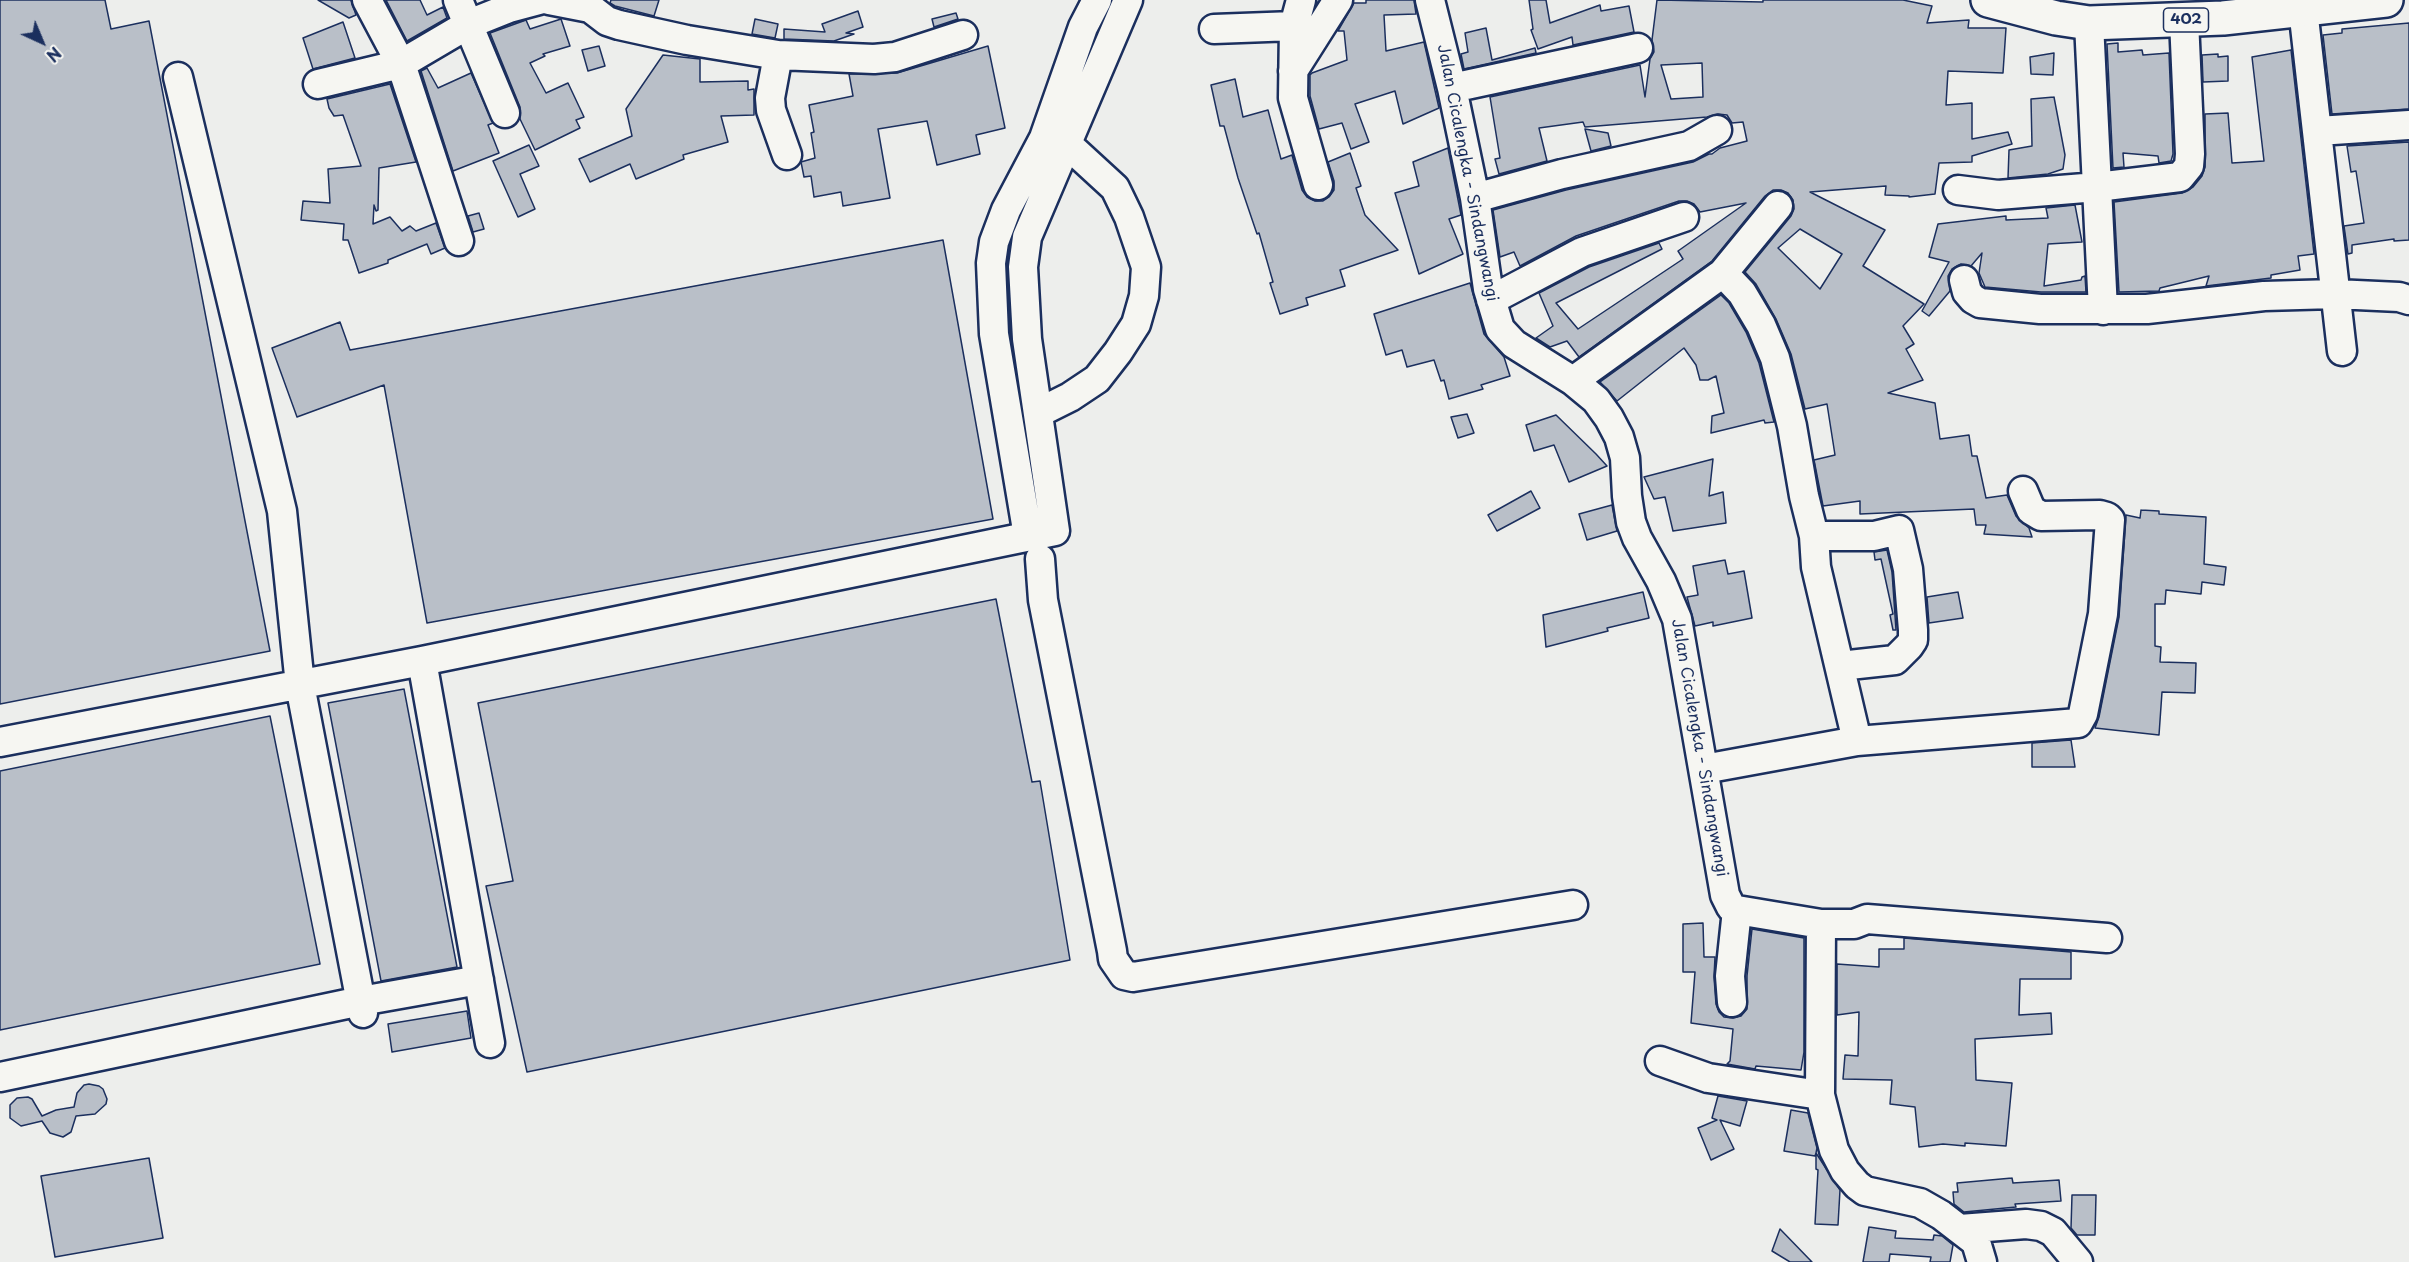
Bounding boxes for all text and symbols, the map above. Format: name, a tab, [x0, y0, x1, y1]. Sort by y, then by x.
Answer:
road number: 402	[2164, 8, 2208, 32]
north arrow	[12, 12, 72, 72]
text: N	[42, 42, 67, 68]
street label: Jalan Cicalengka - Sindangwangi	[1433, 43, 1501, 303]
street label: Jalan Cicalengka - Sindangwangi	[1667, 618, 1731, 878]

